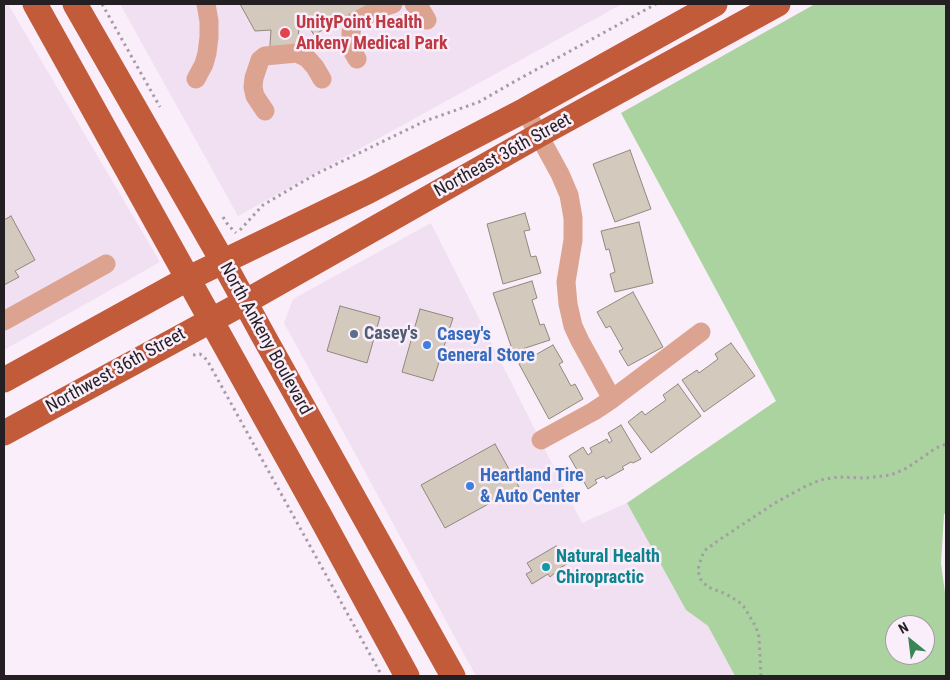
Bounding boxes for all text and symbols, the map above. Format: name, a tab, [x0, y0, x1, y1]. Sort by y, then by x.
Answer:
place label: UnityPoint Health Ankeny Medical Park	[296, 12, 448, 54]
marker: UnityPoint Health Ankeny Medical Park	[278, 26, 292, 40]
street label: Northeast 36th Street	[431, 109, 575, 203]
street label: North Ankeny Boulevard	[214, 259, 316, 419]
place label: Casey's	[364, 323, 418, 345]
street label: Northwest 36th Street	[43, 324, 189, 418]
place label: Casey's General Store	[437, 324, 535, 366]
marker: Casey's	[348, 328, 360, 340]
marker: Casey's General Store	[421, 339, 433, 351]
place label: Heartland Tire & Auto Center	[480, 465, 584, 508]
marker: Heartland Tire & Auto Center	[464, 480, 476, 492]
place label: Natural Health Chiropractic	[556, 546, 660, 588]
marker: Natural Health Chiropractic	[540, 561, 552, 573]
north arrow	[885, 615, 935, 665]
text: N	[896, 619, 911, 637]

